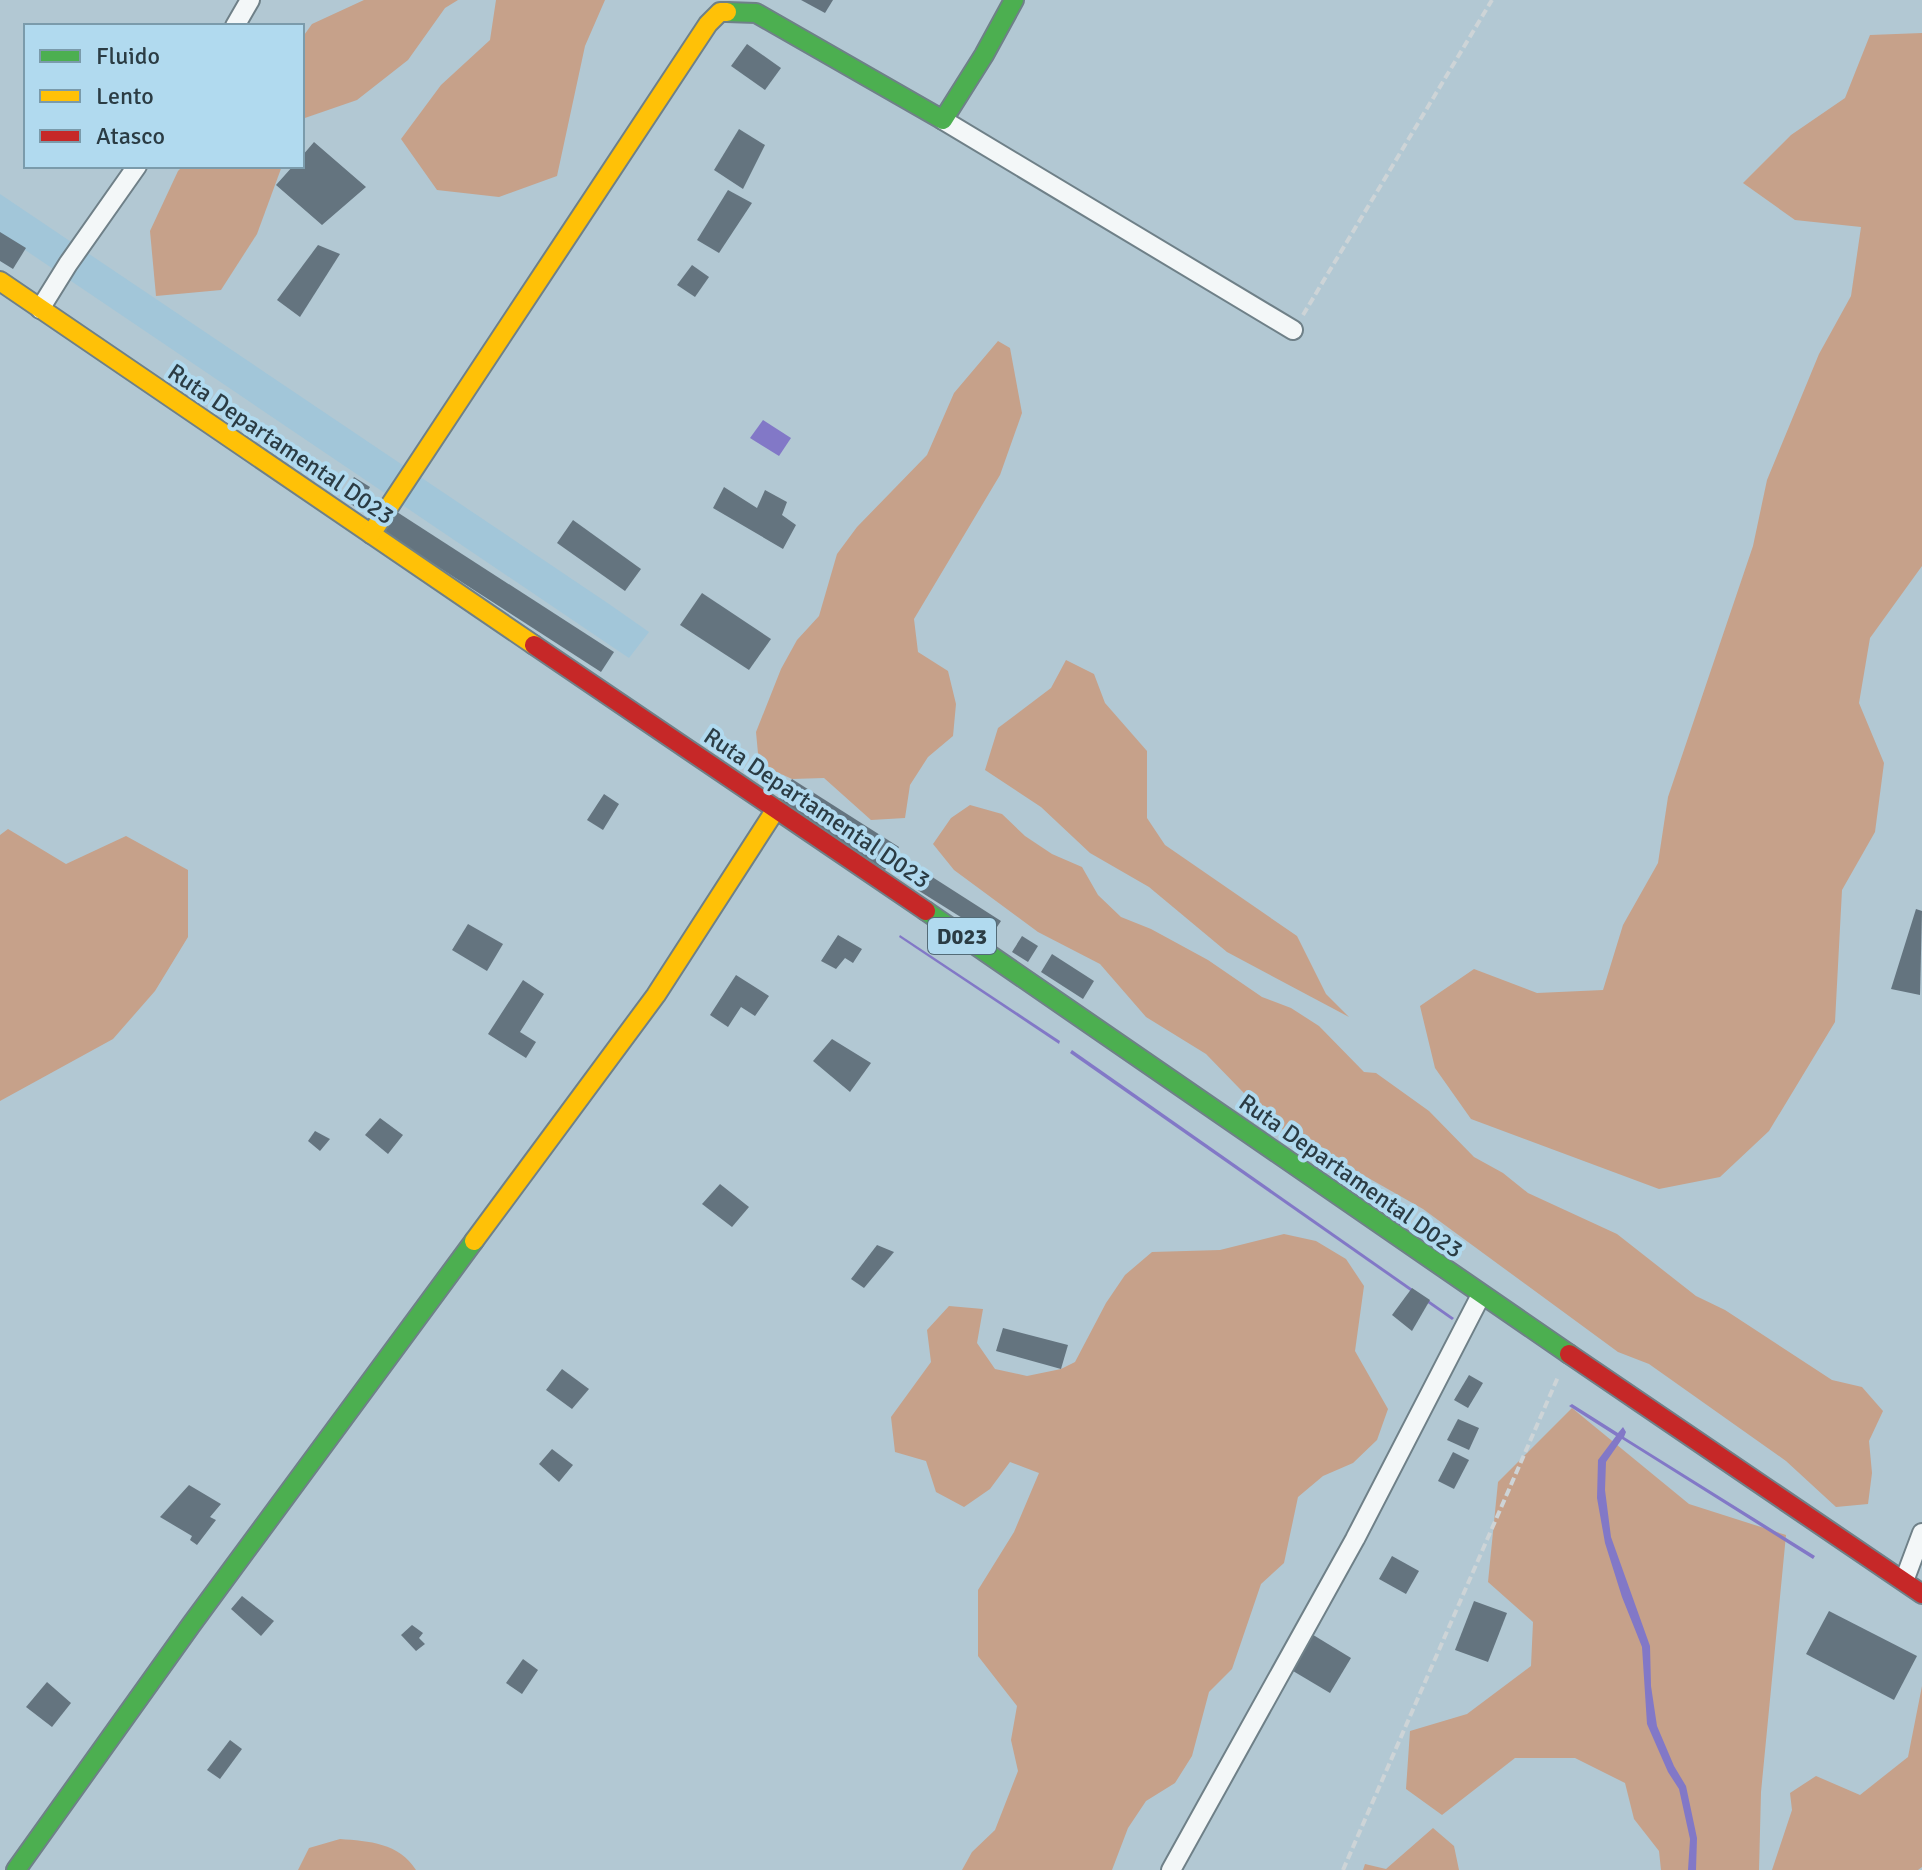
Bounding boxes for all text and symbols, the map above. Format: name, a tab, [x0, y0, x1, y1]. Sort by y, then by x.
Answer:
legend	[24, 24, 304, 168]
text: Fluido	[96, 41, 160, 71]
text: Lento	[96, 81, 154, 111]
text: Atasco	[96, 121, 165, 151]
street label: Ruta Departamental D023	[162, 357, 400, 531]
street label: Ruta Departamental D023	[698, 721, 936, 895]
road number: D023	[928, 918, 996, 954]
street label: Ruta Departamental D023	[1233, 1087, 1469, 1265]

